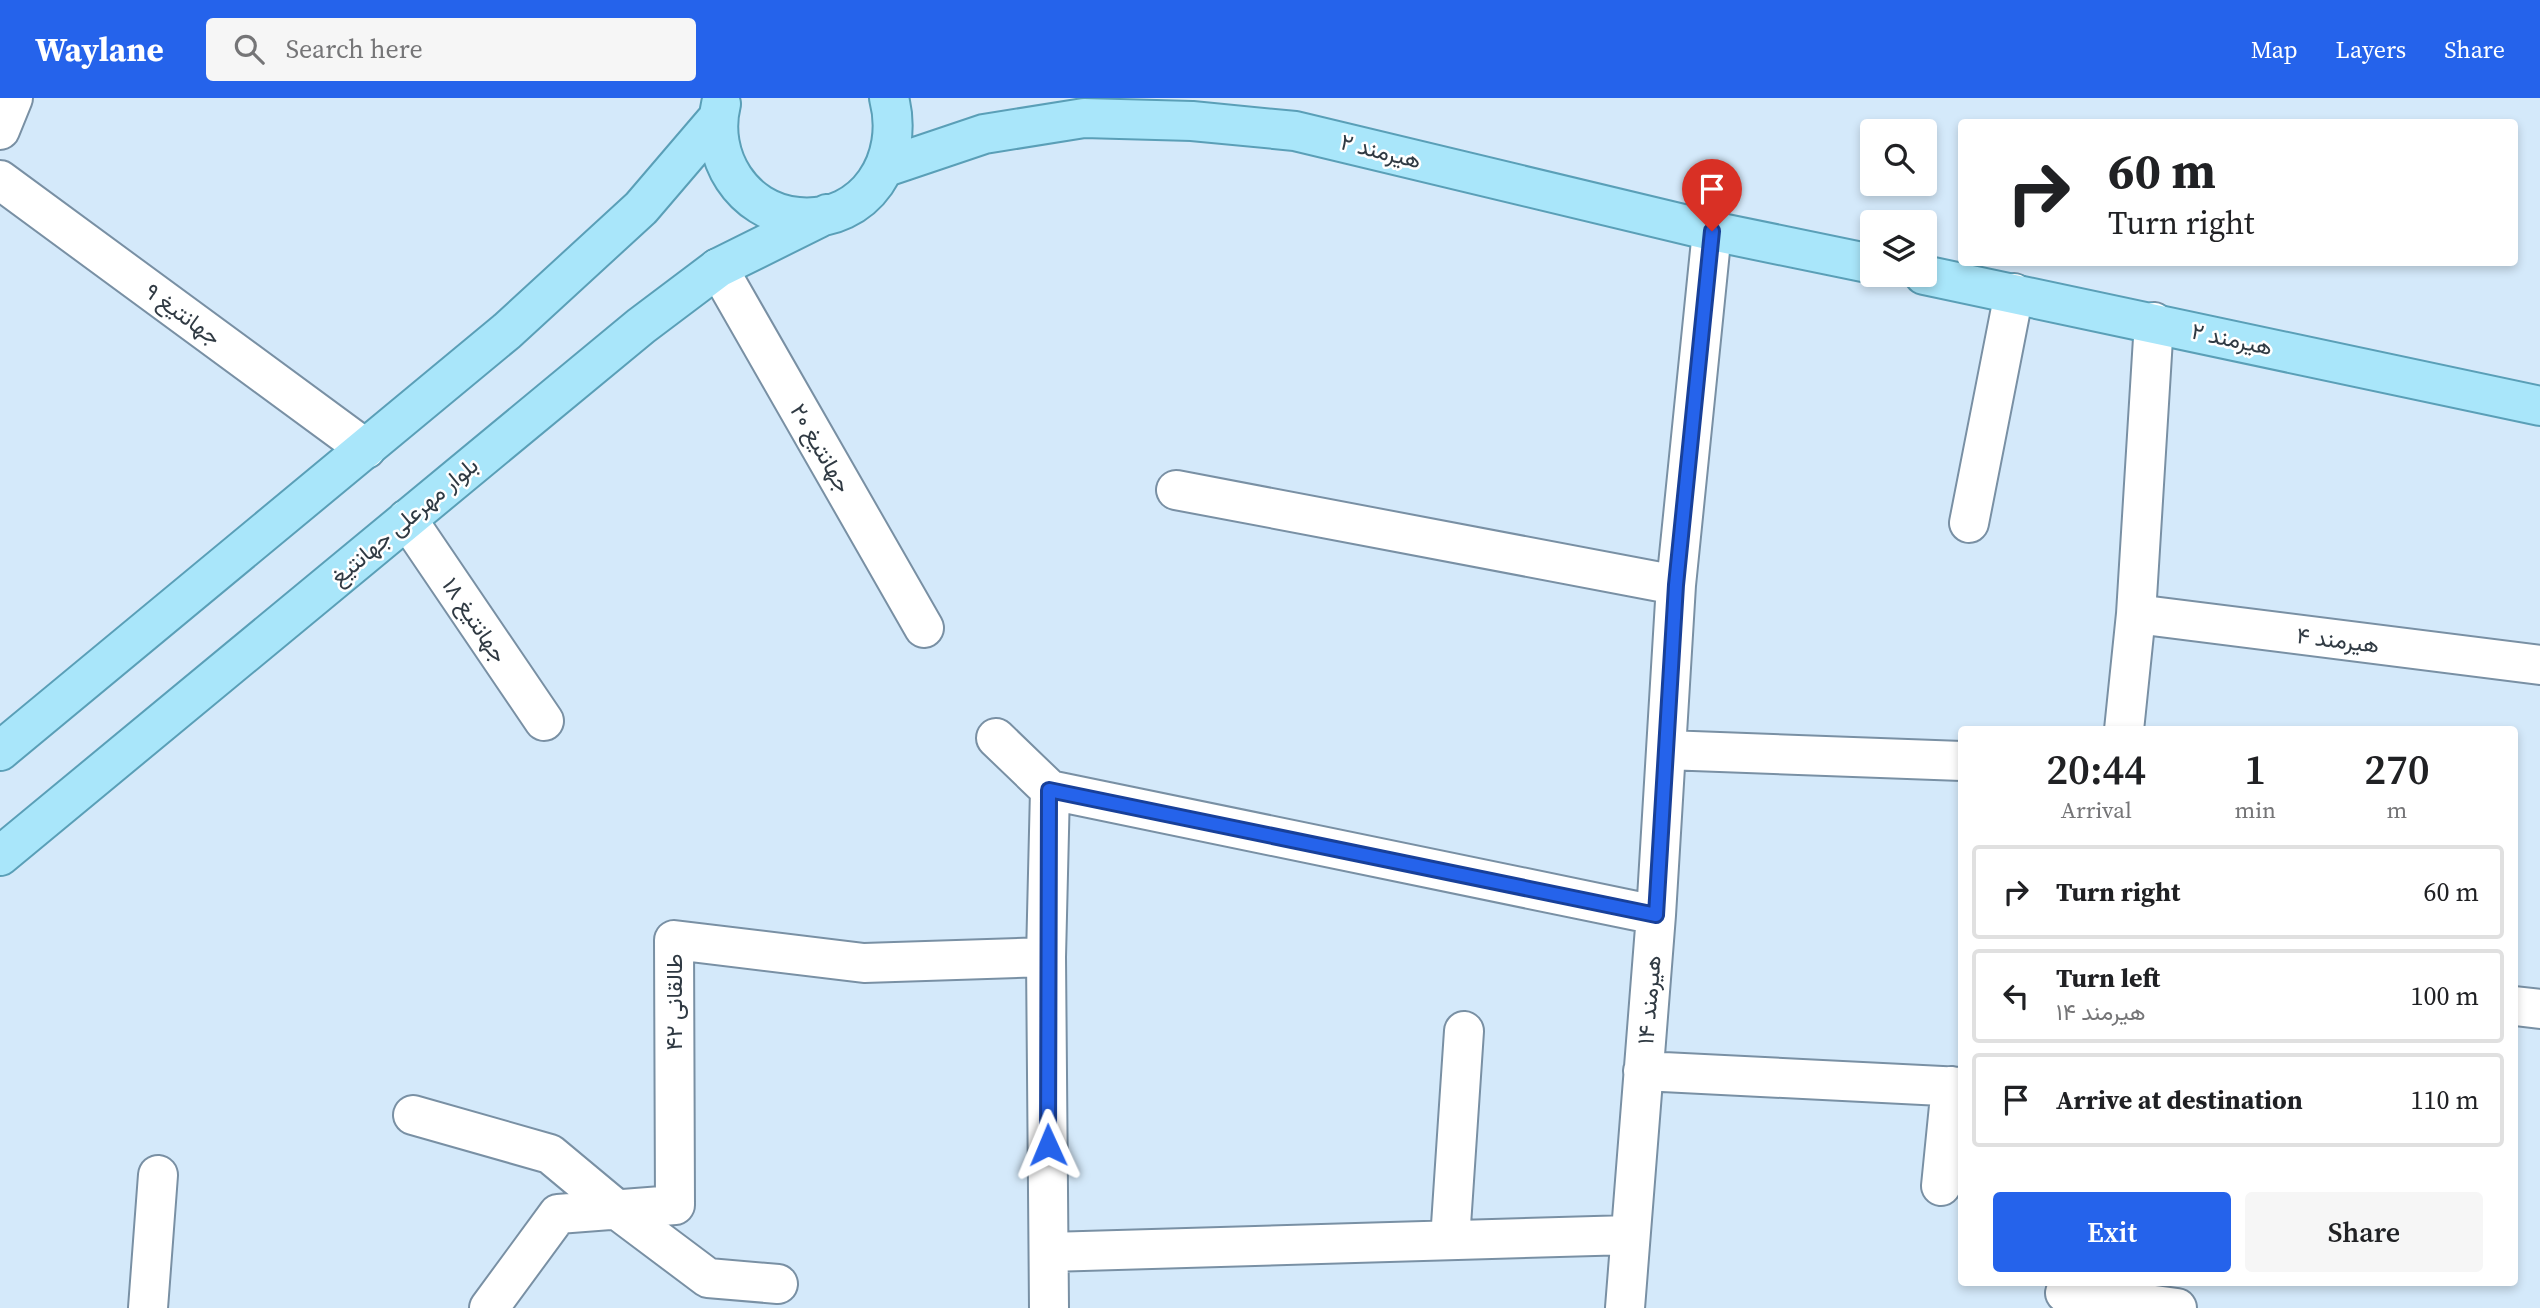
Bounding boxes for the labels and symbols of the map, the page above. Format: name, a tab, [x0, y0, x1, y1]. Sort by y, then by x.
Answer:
street label: هیرمند ۲	[1337, 126, 1425, 176]
pin	[1682, 159, 1742, 231]
street label: جهانتیغ ۹	[138, 275, 228, 353]
street label: هیرمند ۲	[2189, 315, 2275, 363]
street label: جهانتیغ ۲۰	[783, 397, 859, 499]
street label: بلوار مهرعلی جهانتیغ	[323, 449, 485, 593]
street label: جهانتیغ ۱۸	[435, 571, 515, 669]
street label: هیرمند ۴	[2295, 619, 2381, 661]
street label: طالقانی ۴۲	[658, 953, 690, 1051]
street label: هیرمند ۱۴	[1629, 954, 1669, 1046]
position arrow	[1011, 1108, 1085, 1182]

